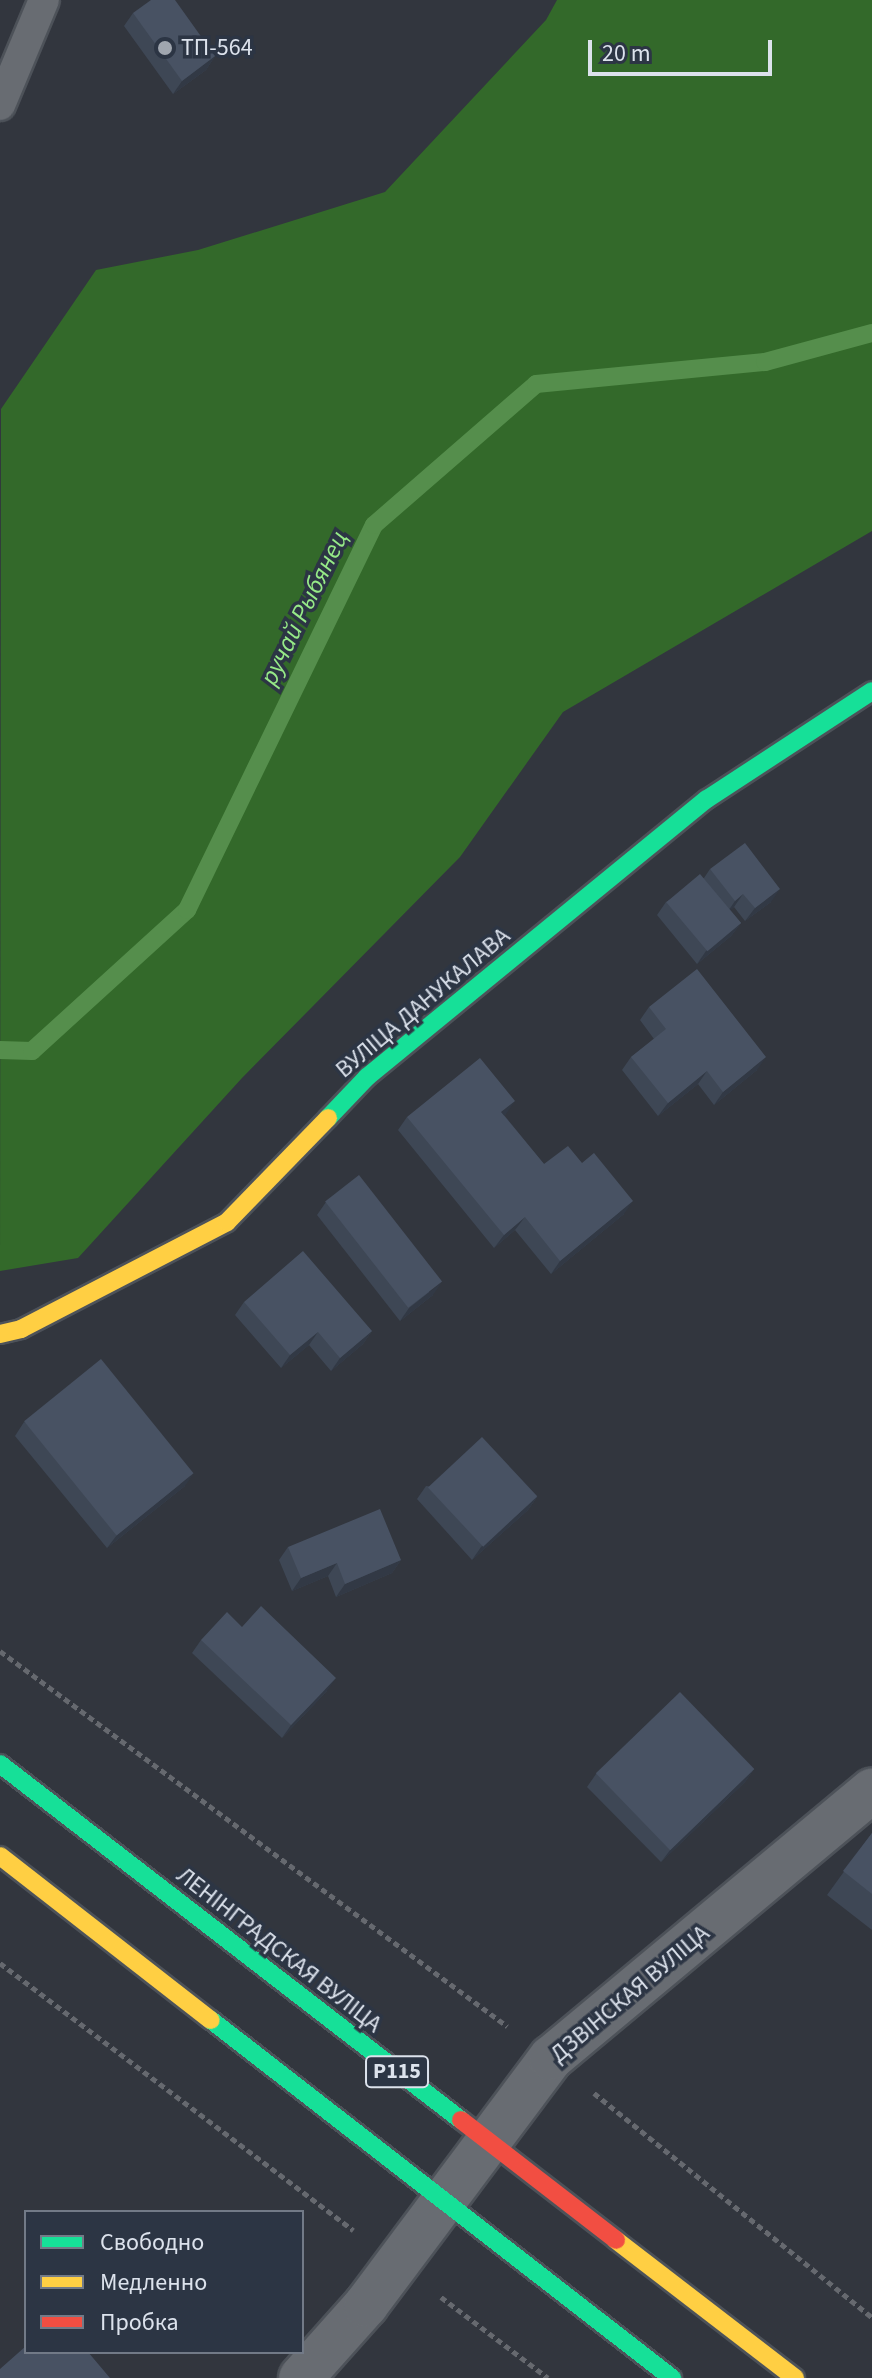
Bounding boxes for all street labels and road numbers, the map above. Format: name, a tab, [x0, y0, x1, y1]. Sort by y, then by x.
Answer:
street label: ВУЛІЦА ДАНУКАЛАВА	[330, 922, 516, 1084]
street label: ЛЕНІНГРАДСКАЯ ВУЛІЦА	[171, 1861, 387, 2039]
street label: ДЗВІНСКАЯ ВУЛІЦА	[545, 1919, 715, 2069]
road number: Р115	[365, 2054, 429, 2090]

